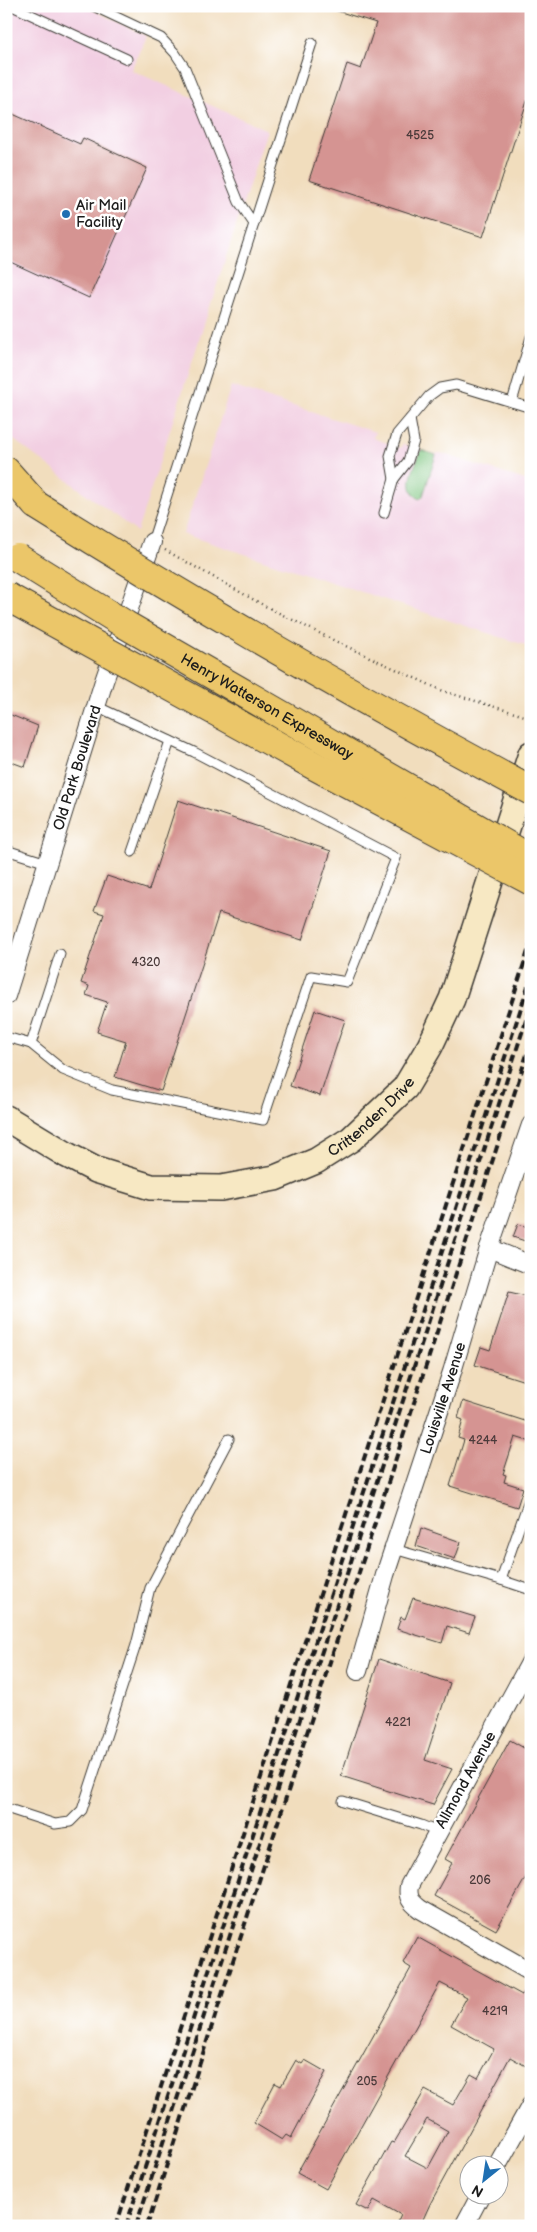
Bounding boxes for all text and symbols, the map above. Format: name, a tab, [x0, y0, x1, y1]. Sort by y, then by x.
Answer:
house number: 4525	[406, 128, 434, 143]
place label: Air Mail Facility	[76, 196, 126, 232]
marker: Air Mail Facility	[60, 208, 72, 220]
street label: Henry Watterson Expressway	[177, 649, 357, 764]
street label: Old Park Boulevard	[49, 703, 105, 833]
house number: 4320	[132, 955, 160, 970]
street label: Crittenden Drive	[324, 1074, 419, 1161]
street label: Louisville Avenue	[416, 1340, 470, 1456]
house number: 4244	[469, 1433, 498, 1448]
house number: 4221	[385, 1715, 411, 1730]
street label: Allmond Avenue	[431, 1728, 501, 1832]
house number: 206	[469, 1873, 491, 1888]
house number: 4219	[482, 2004, 508, 2019]
house number: 205	[356, 2074, 378, 2089]
north arrow	[460, 2154, 510, 2204]
text: N	[469, 2181, 487, 2201]

